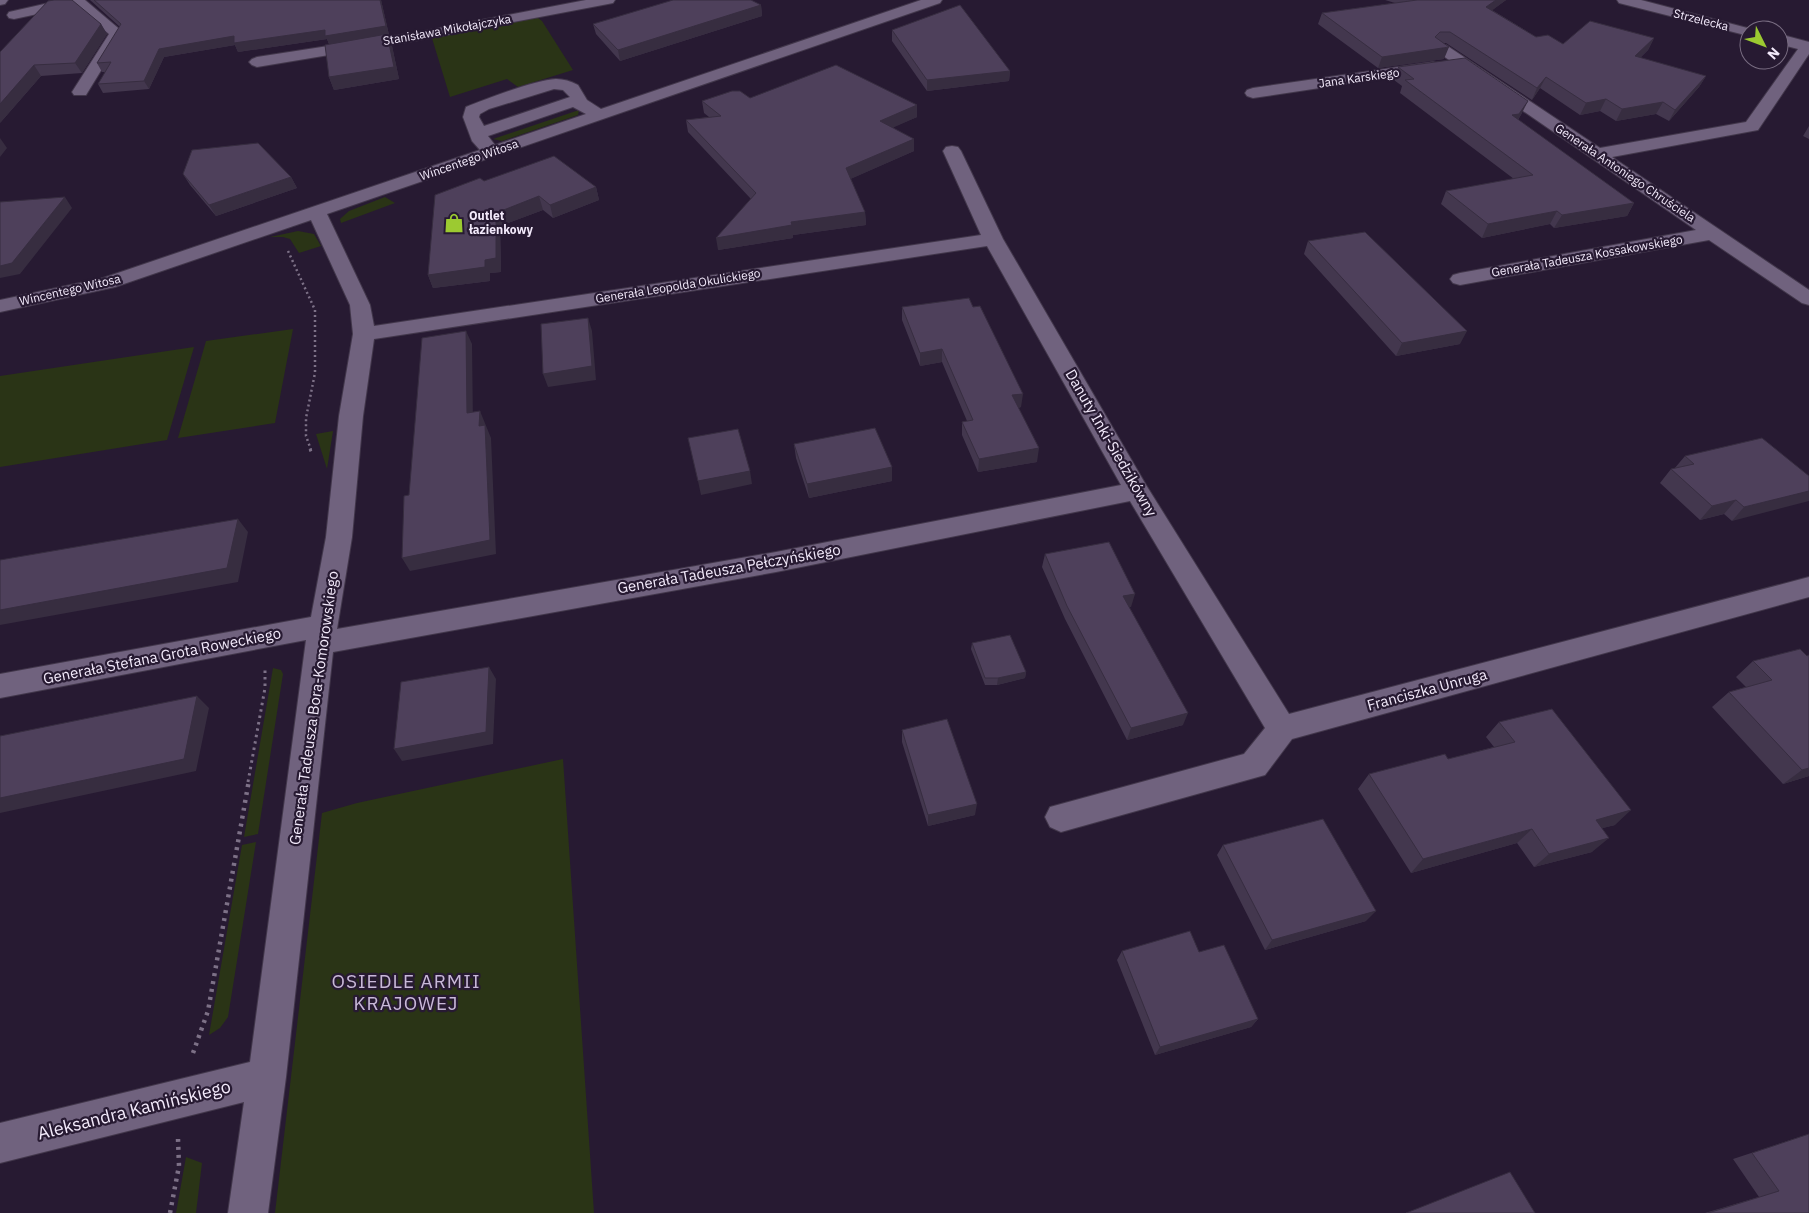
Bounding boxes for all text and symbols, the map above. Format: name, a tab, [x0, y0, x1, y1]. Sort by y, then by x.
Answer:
street label: Strzelecka	[1672, 5, 1731, 34]
street label: Stanisława Mikołajczyka	[382, 11, 513, 48]
north arrow	[1739, 20, 1789, 70]
text: N	[1764, 44, 1784, 63]
street label: Jana Karskiego	[1317, 64, 1401, 91]
street label: Generała Antoniego Chruściela	[1552, 120, 1699, 226]
street label: Wincentego Witosa	[418, 135, 521, 183]
place label: Outlet łazienkowy	[468, 208, 533, 237]
shop icon: Outlet łazienkowy	[443, 212, 465, 234]
street label: Generała Tadeusza Kossakowskiego	[1490, 231, 1684, 280]
street label: Generała Leopolda Okulickiego	[594, 265, 762, 306]
street label: Wincentego Witosa	[18, 270, 122, 308]
street label: Danuty Inki-Siedzikówny	[1062, 366, 1162, 520]
street label: Generała Tadeusza Pełczyńskiego	[616, 539, 842, 598]
street label: Generała Tadeusza Bora-Komorowskiego	[285, 570, 342, 846]
street label: Generała Stefana Grota Roweckiego	[41, 623, 282, 688]
street label: Franciszka Unruga	[1365, 664, 1489, 715]
district label: OSIEDLE ARMII KRAJOWEJ	[332, 969, 480, 1015]
street label: Aleksandra Kamińskiego	[35, 1074, 233, 1145]

